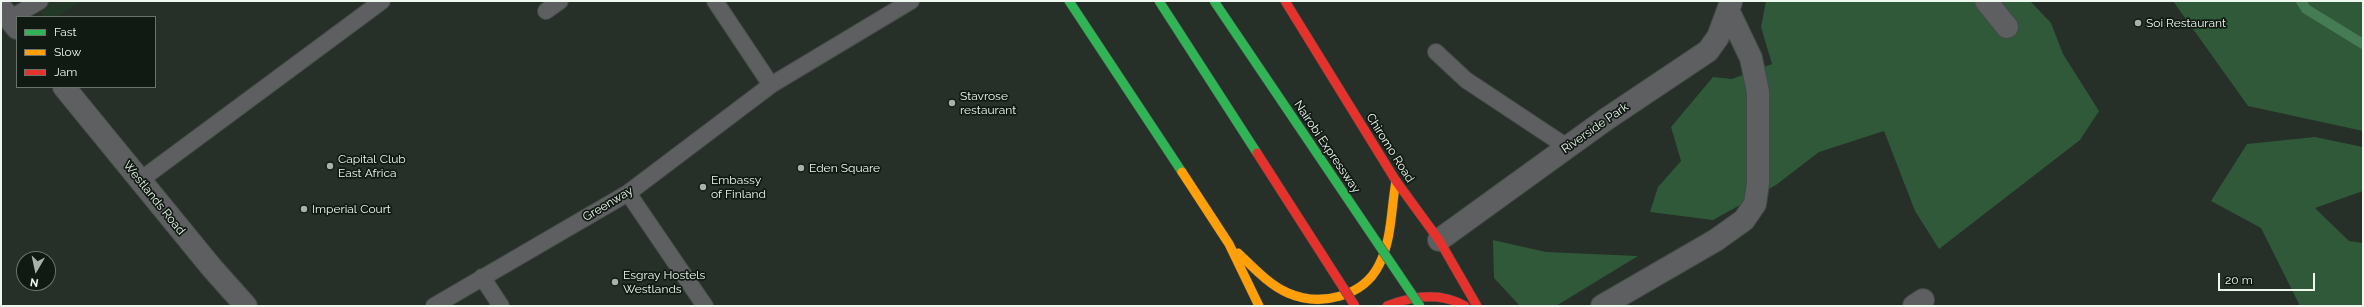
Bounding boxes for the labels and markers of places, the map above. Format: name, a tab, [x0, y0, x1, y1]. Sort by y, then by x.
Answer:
place label: Soi Restaurant	[2146, 16, 2226, 30]
marker: Soi Restaurant	[2133, 18, 2143, 28]
place label: Stavrose restaurant	[960, 89, 1016, 117]
marker: Stavrose restaurant	[947, 98, 957, 108]
place label: Capital Club East Africa	[338, 152, 406, 180]
marker: Capital Club East Africa	[325, 161, 335, 171]
place label: Eden Square	[809, 161, 880, 175]
marker: Eden Square	[796, 163, 806, 173]
place label: Embassy of Finland	[711, 173, 766, 201]
marker: Embassy of Finland	[698, 182, 708, 192]
place label: Imperial Court	[312, 202, 391, 216]
marker: Imperial Court	[299, 204, 309, 214]
place label: Esgray Hostels Westlands	[623, 268, 705, 296]
marker: Esgray Hostels Westlands	[610, 277, 620, 287]

